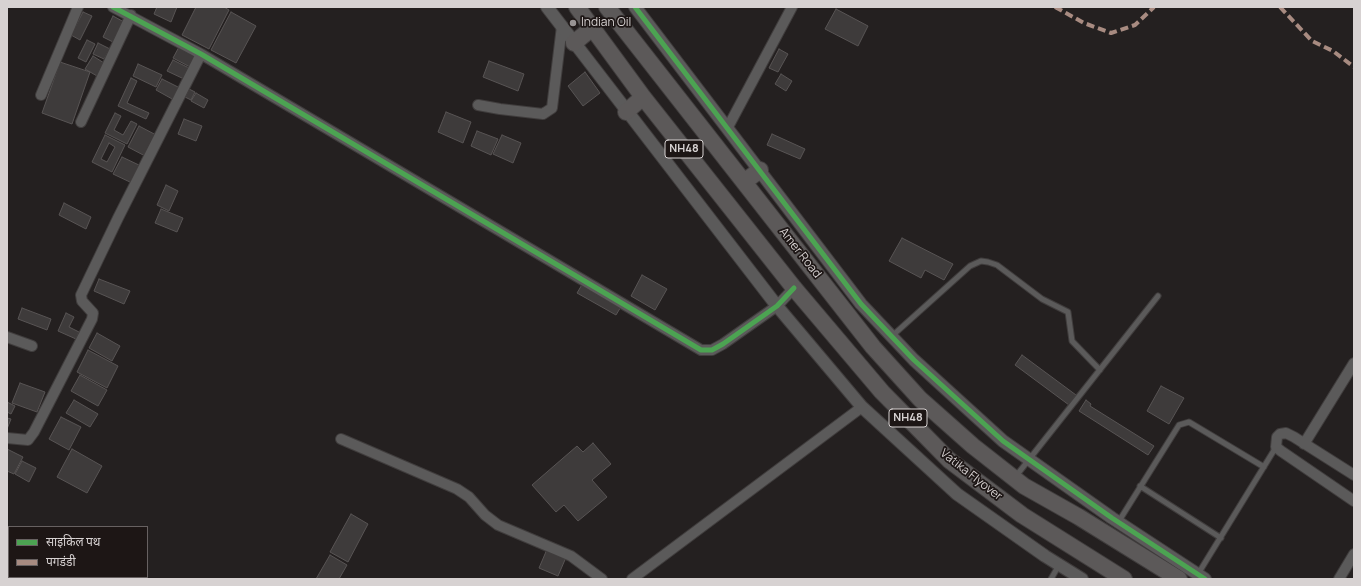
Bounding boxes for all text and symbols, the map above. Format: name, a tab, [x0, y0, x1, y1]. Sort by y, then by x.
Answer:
place label: Indian Oil	[581, 16, 631, 30]
marker: Indian Oil	[568, 18, 578, 28]
road number: NH48	[665, 140, 703, 158]
street label: Amer Road	[776, 225, 824, 281]
road number: NH48	[889, 409, 927, 427]
street label: Vatika Flyover	[937, 446, 1005, 504]
legend	[8, 526, 148, 578]
text: साइकिल पथ	[46, 533, 100, 550]
text: पगडंडी	[46, 553, 76, 570]

